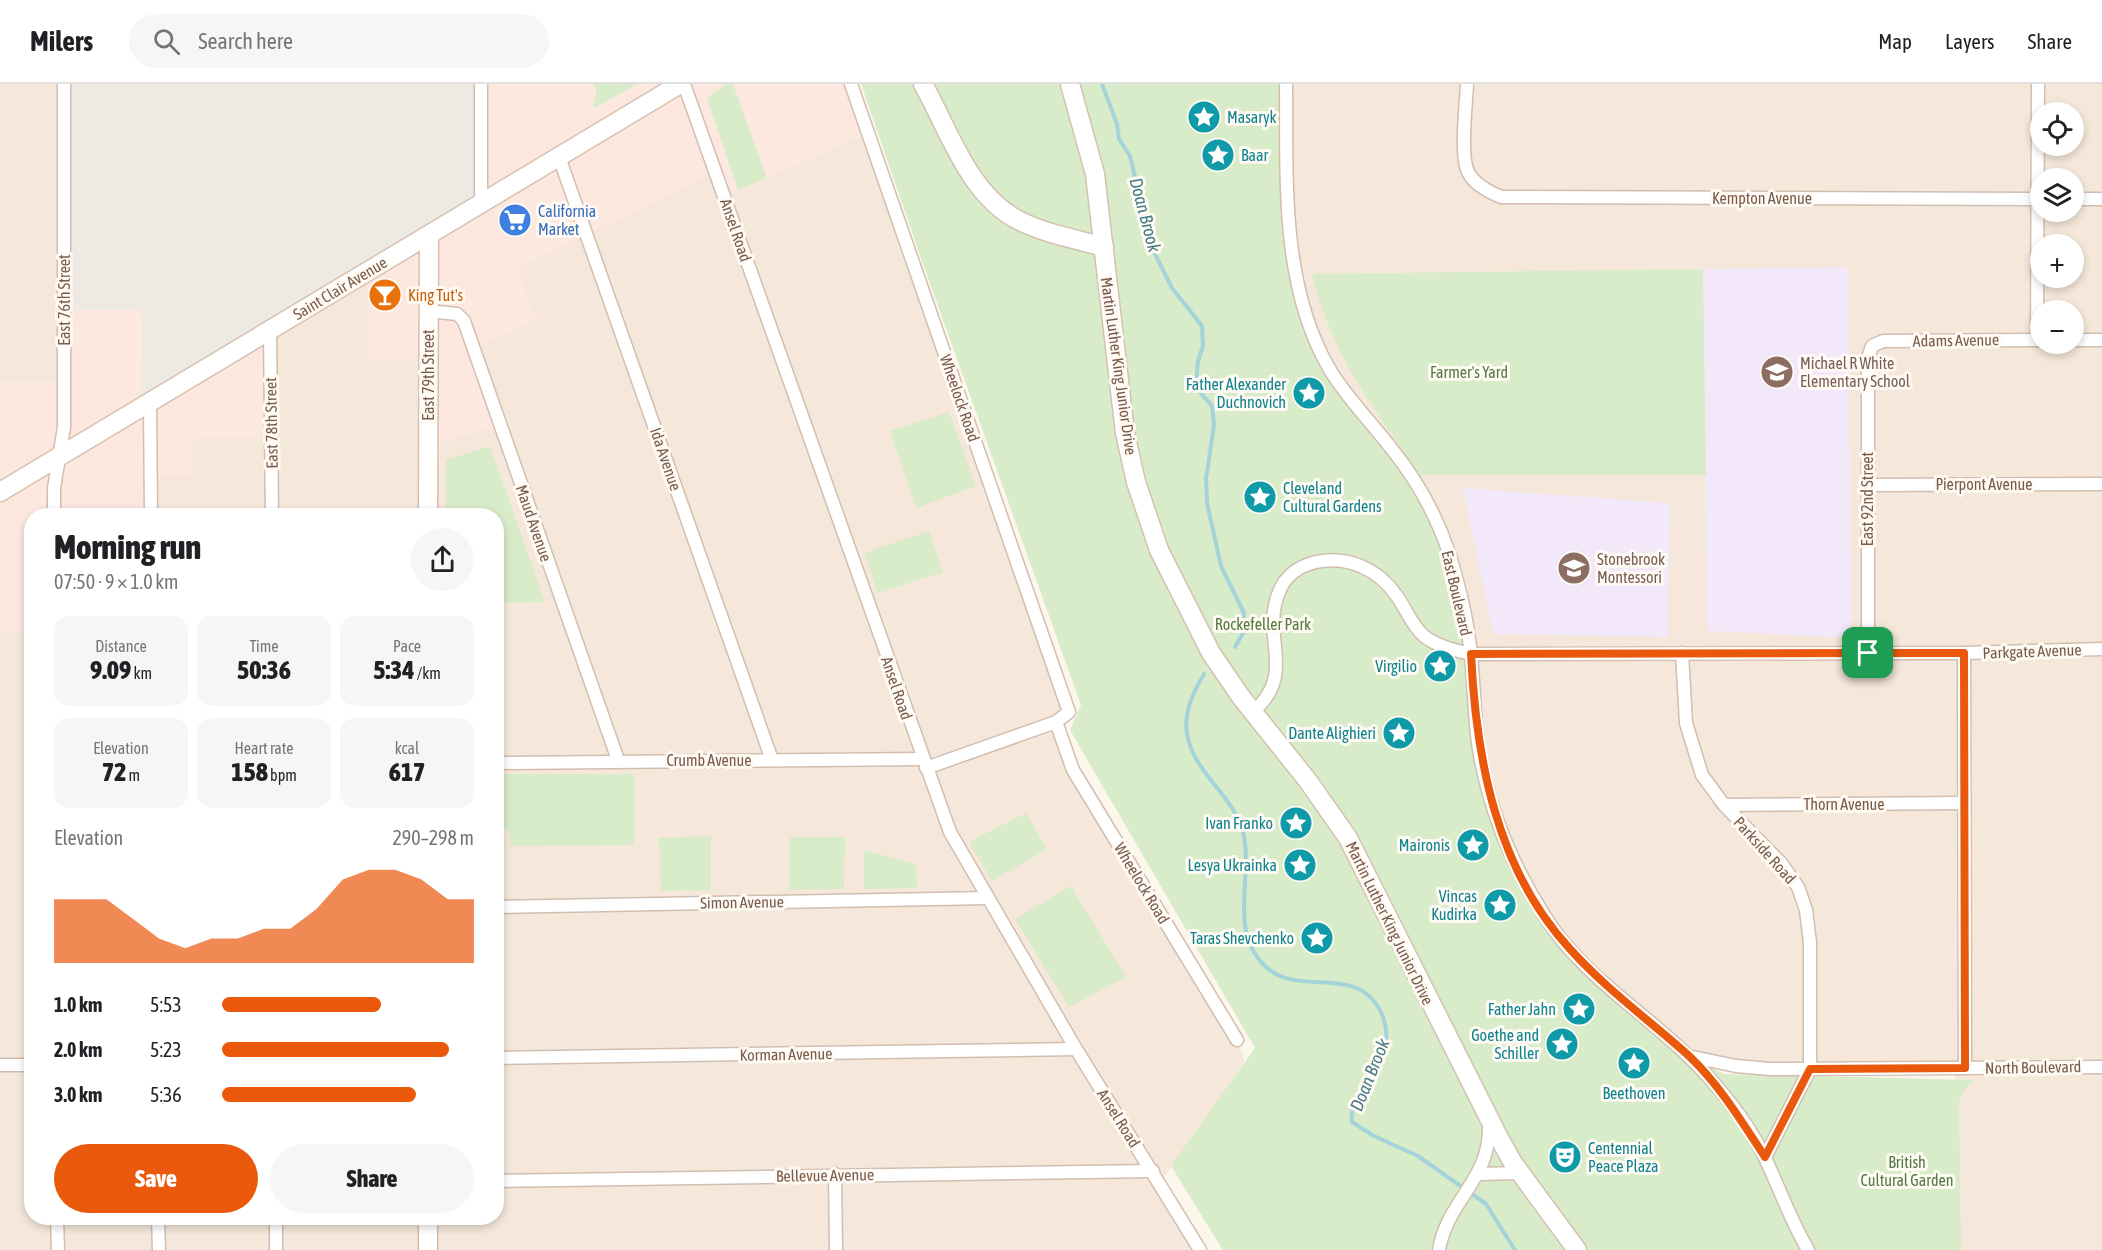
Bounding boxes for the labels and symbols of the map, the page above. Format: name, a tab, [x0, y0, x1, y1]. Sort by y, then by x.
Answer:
place icon: Masaryk	[1186, 99, 1222, 135]
place label: Masaryk	[1227, 108, 1277, 127]
place icon: Baar	[1200, 137, 1236, 173]
place label: Baar	[1241, 146, 1268, 164]
water label: Doan Brook	[1125, 175, 1166, 255]
street label: Kempton Avenue	[1712, 189, 1812, 208]
street label: Ansel Road	[717, 196, 755, 264]
supermarket icon: California Market	[497, 202, 533, 238]
place label: California Market	[538, 202, 596, 238]
street label: Saint Clair Avenue	[290, 253, 390, 323]
street label: East 76th Street	[55, 254, 73, 346]
street label: Martin Luther King Junior Drive	[1097, 276, 1140, 456]
bar icon: King Tut's	[367, 277, 403, 313]
place label: King Tut's	[408, 286, 464, 305]
street label: East 79th Street	[419, 329, 437, 421]
street label: Adams Avenue	[1913, 330, 1999, 350]
street label: Wheelock Road	[937, 352, 983, 444]
school or university icon: Michael R White Elementary School	[1759, 354, 1795, 390]
place label: Michael R White Elementary School	[1800, 354, 1911, 391]
park label: Farmer's Yard	[1430, 363, 1508, 381]
place label: Father Alexander Duchnovich	[1186, 375, 1286, 411]
place icon: Father Alexander Duchnovich	[1291, 375, 1327, 411]
street label: East 78th Street	[261, 377, 281, 469]
street label: Ida Avenue	[647, 425, 685, 493]
street label: East 92nd Street	[1858, 451, 1876, 546]
street label: Pierpont Avenue	[1935, 475, 2033, 494]
place icon: Cleveland Cultural Gardens	[1242, 479, 1278, 515]
place label: Cleveland Cultural Gardens	[1283, 479, 1382, 515]
street label: Maud Avenue	[512, 482, 556, 564]
street label: East Boulevard	[1438, 549, 1476, 637]
school or university icon: Stonebrook Montessori	[1556, 550, 1592, 586]
place label: Stonebrook Montessori	[1597, 550, 1665, 586]
park label: Rockefeller Park	[1215, 615, 1311, 633]
pin	[1842, 627, 1893, 678]
street label: Parkgate Avenue	[1982, 640, 2082, 663]
place icon: Virgilio	[1422, 648, 1458, 684]
street label: Ansel Road	[878, 654, 916, 722]
place label: Virgilio	[1375, 657, 1417, 676]
place icon: Dante Alighieri	[1381, 715, 1417, 751]
place label: Dante Alighieri	[1288, 724, 1376, 743]
street label: Crumb Avenue	[666, 751, 752, 769]
street label: Thorn Avenue	[1804, 795, 1884, 813]
place icon: Ivan Franko	[1278, 805, 1314, 841]
street label: Parkside Road	[1730, 813, 1800, 887]
place label: Ivan Franko	[1205, 814, 1273, 832]
place icon: Maironis	[1455, 827, 1491, 863]
place label: Maironis	[1399, 836, 1450, 854]
street label: Martin Luther King Junior Drive	[1342, 838, 1437, 1008]
street label: Wheelock Road	[1111, 839, 1173, 927]
place icon: Lesya Ukrainka	[1282, 847, 1318, 883]
place label: Lesya Ukrainka	[1188, 856, 1277, 875]
place label: Vincas Kudirka	[1431, 887, 1477, 923]
place icon: Vincas Kudirka	[1482, 887, 1518, 923]
street label: Simon Avenue	[700, 892, 784, 912]
place icon: Taras Shevchenko	[1299, 920, 1335, 956]
place label: Taras Shevchenko	[1190, 929, 1294, 947]
place icon: Father Jahn	[1561, 991, 1597, 1027]
place label: Father Jahn	[1488, 1000, 1556, 1018]
place label: Goethe and Schiller	[1471, 1026, 1539, 1062]
place icon: Goethe and Schiller	[1544, 1026, 1580, 1062]
water label: Doan Brook	[1346, 1035, 1394, 1114]
street label: Korman Avenue	[739, 1044, 833, 1064]
place icon: Beethoven	[1616, 1045, 1652, 1081]
street label: North Boulevard	[1985, 1057, 2081, 1077]
place label: Beethoven	[1602, 1084, 1666, 1102]
street label: Ansel Road	[1094, 1085, 1144, 1151]
theatre icon: Centennial Peace Plaza	[1547, 1139, 1583, 1175]
place label: Centennial Peace Plaza	[1588, 1139, 1658, 1175]
park label: British Cultural Garden	[1860, 1153, 1954, 1189]
street label: Bellevue Avenue	[776, 1165, 874, 1185]

